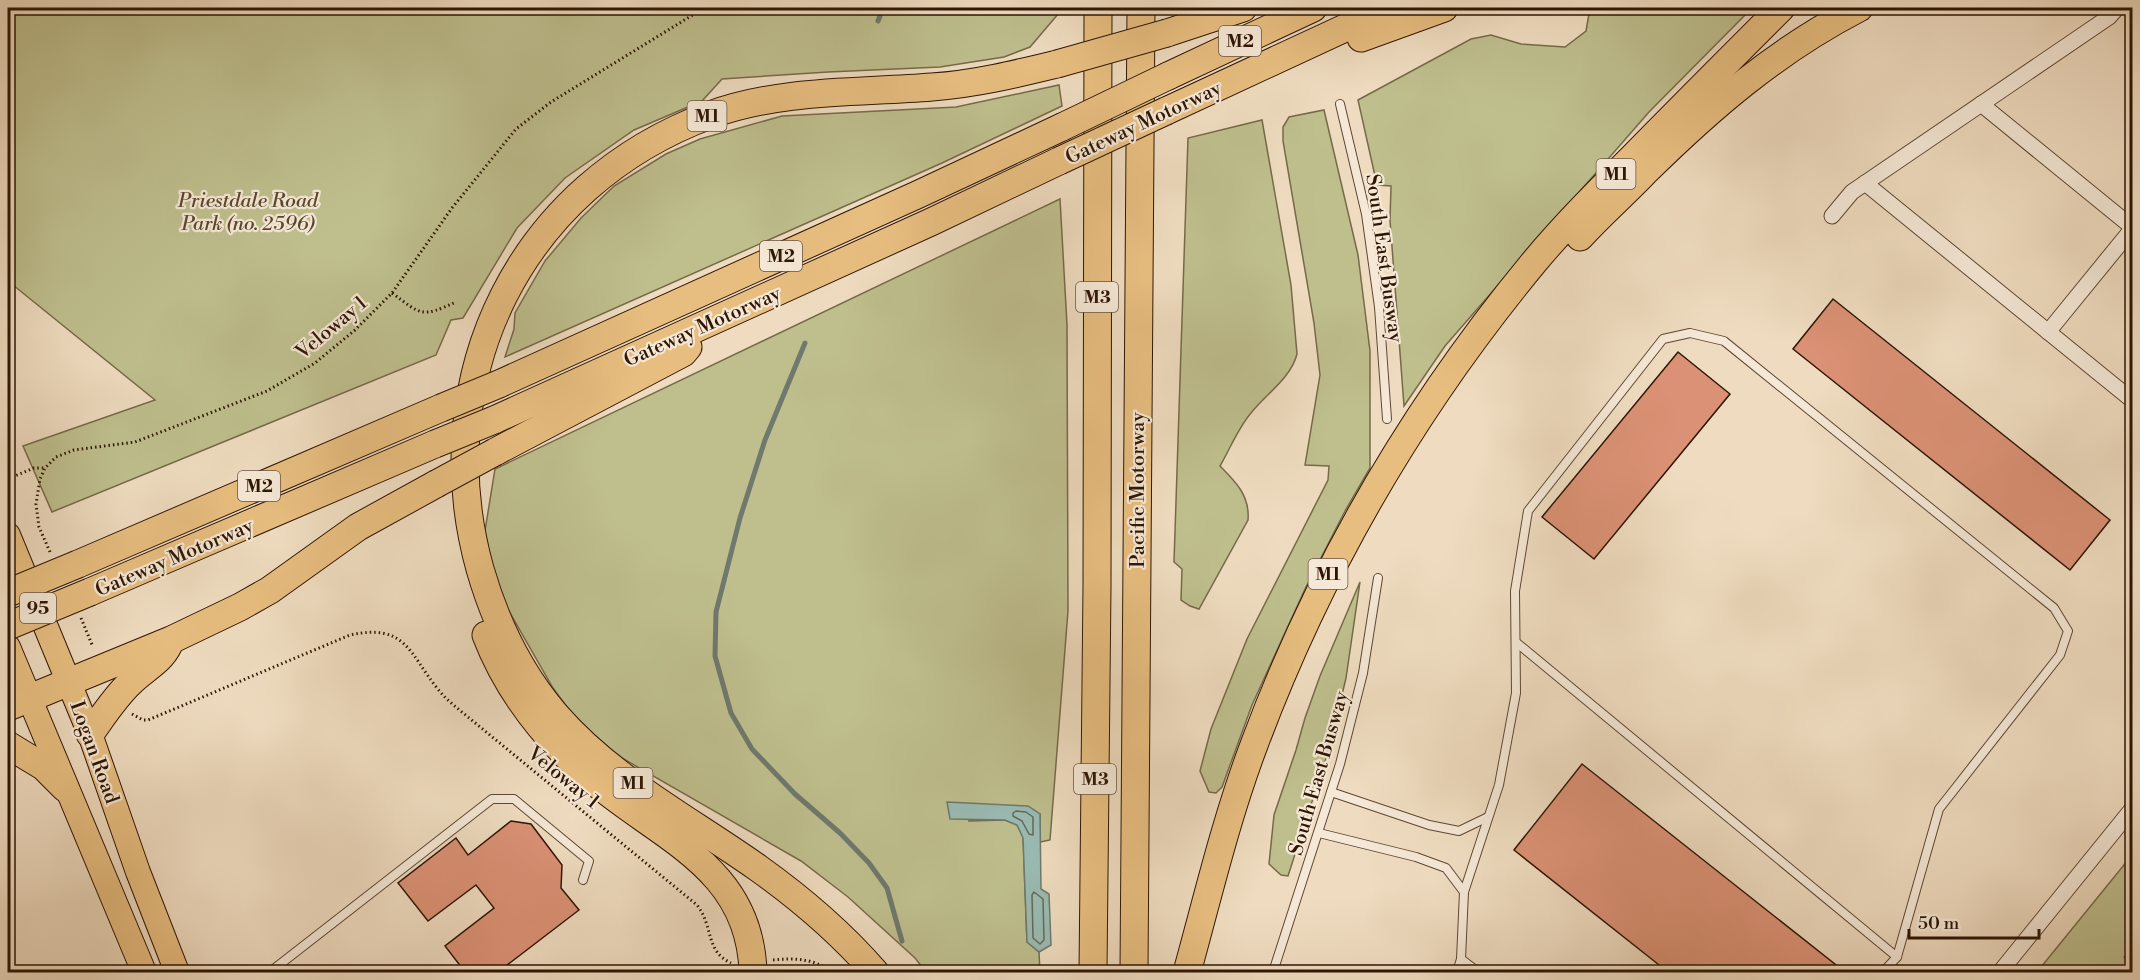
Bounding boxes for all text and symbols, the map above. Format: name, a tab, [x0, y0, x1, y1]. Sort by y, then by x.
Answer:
road number: M2	[1219, 26, 1261, 56]
street label: Gateway Motorway	[1062, 76, 1226, 170]
road number: M1	[688, 101, 726, 131]
road number: M1	[1596, 159, 1636, 189]
street label: South East Busway	[1359, 172, 1408, 344]
park label: Priestdale Road Park (no. 2596)	[177, 189, 319, 237]
road number: M2	[760, 241, 802, 271]
street label: Gateway Motorway	[620, 281, 785, 373]
road number: M3	[1076, 282, 1118, 312]
street label: Veloway 1	[290, 291, 373, 366]
street label: Pacific Motorway	[1126, 412, 1151, 568]
road number: M2	[238, 471, 280, 501]
street label: Gateway Motorway	[92, 514, 258, 603]
road number: M1	[1308, 559, 1348, 589]
road number: 95	[20, 593, 56, 623]
street label: South East Busway	[1284, 688, 1355, 858]
street label: Logan Road	[63, 698, 124, 808]
street label: Veloway 1	[521, 741, 605, 815]
road number: M3	[1074, 764, 1116, 794]
road number: M1	[614, 768, 652, 798]
scale bar	[1909, 902, 2040, 940]
text: 50 m	[1918, 912, 1960, 935]

